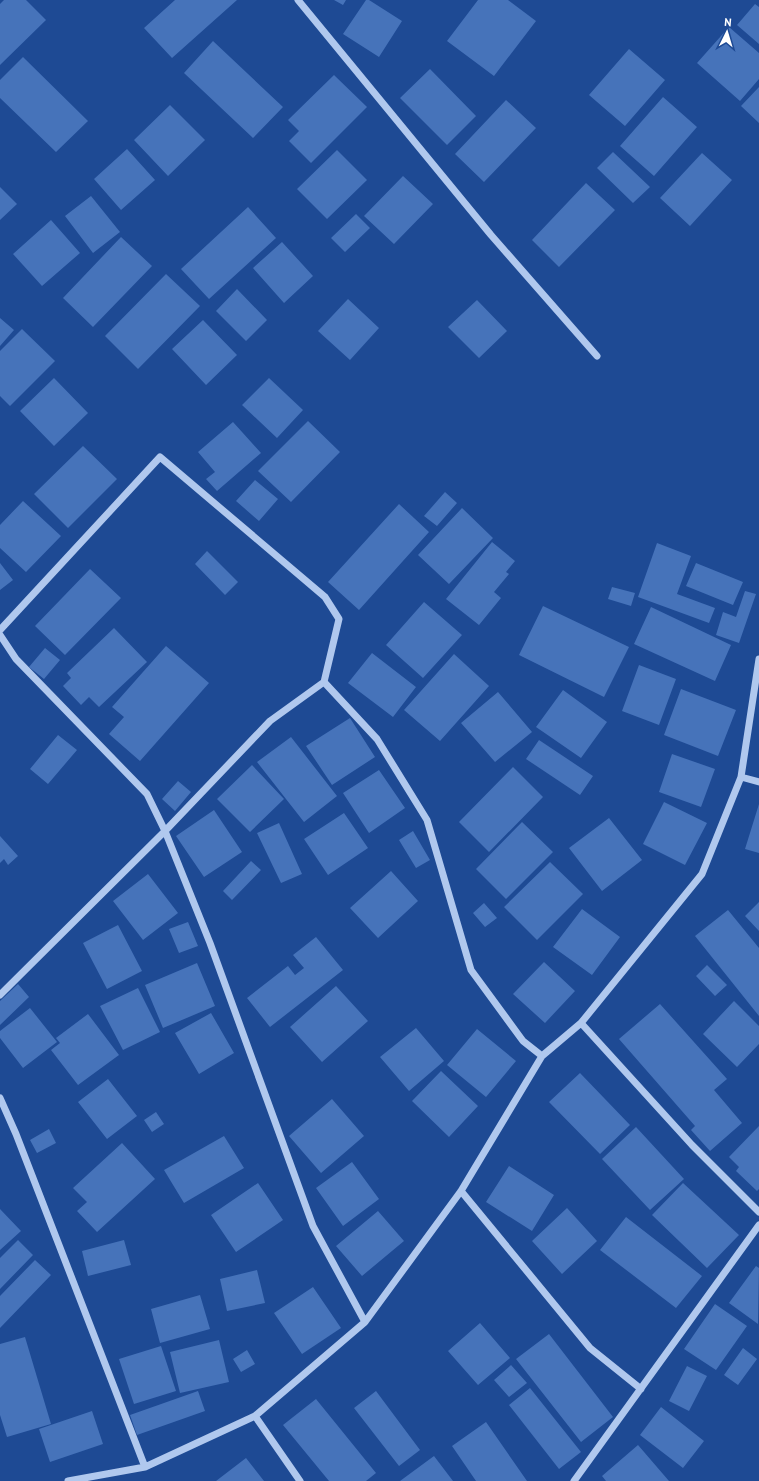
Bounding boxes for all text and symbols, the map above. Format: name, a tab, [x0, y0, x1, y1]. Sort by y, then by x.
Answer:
north arrow	[707, 12, 747, 52]
text: N	[724, 15, 732, 29]

